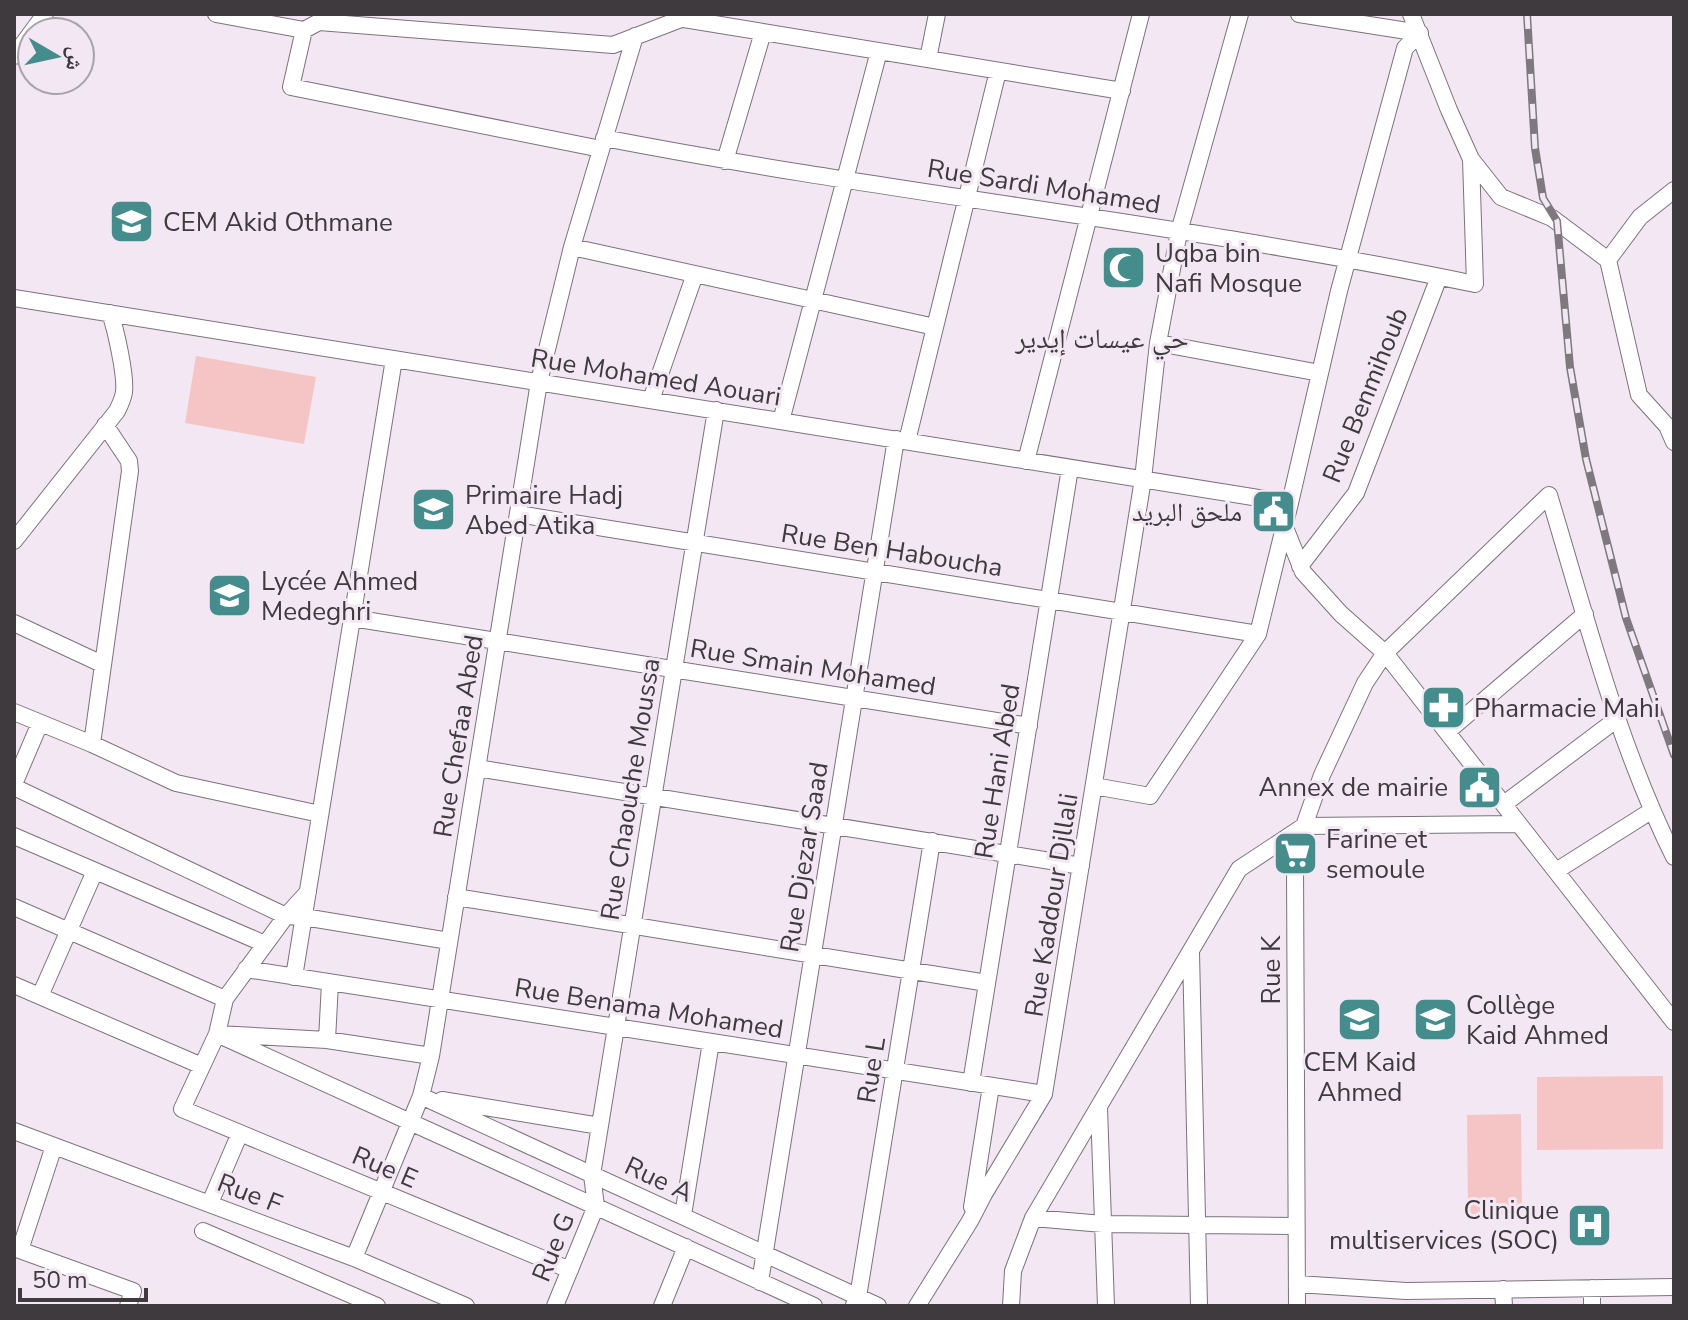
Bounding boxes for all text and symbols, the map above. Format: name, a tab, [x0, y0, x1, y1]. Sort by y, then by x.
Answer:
north arrow	[16, 16, 96, 96]
text: ش	[58, 45, 91, 73]
street label: Rue Sardi Mohamed	[925, 151, 1163, 222]
school or university icon: CEM Akid Othmane	[108, 198, 156, 246]
place label: CEM Akid Othmane	[163, 205, 393, 240]
place label: Uqba bin Nafi Mosque	[1155, 236, 1302, 301]
mosque icon: Uqba bin Nafi Mosque	[1100, 244, 1148, 292]
street label: Rue Benmihoub	[1314, 302, 1417, 488]
district label: حي عيسات إيدير	[1014, 320, 1189, 361]
street label: Rue Mohamed Aouari	[528, 340, 783, 415]
place label: Primaire Hadj Abed Atika	[465, 478, 623, 543]
school or university icon: Primaire Hadj Abed Atika	[410, 486, 458, 534]
public building icon: ملحق البريد	[1249, 488, 1297, 536]
place label: ملحق البريد	[1132, 495, 1242, 530]
street label: Rue Ben Haboucha	[779, 516, 1005, 585]
place label: Lycée Ahmed Medeghri	[261, 564, 418, 629]
school or university icon: Lycée Ahmed Medeghri	[206, 572, 254, 620]
street label: Rue Smain Mohamed	[687, 631, 938, 704]
street label: Rue Chefaa Abed	[425, 632, 492, 840]
street label: Rue Chaouche Moussa	[592, 655, 669, 923]
street label: Rue Hani Abed	[966, 681, 1029, 861]
pharmacy icon: Pharmacie Mahi	[1419, 684, 1467, 732]
place label: Pharmacie Mahi	[1474, 691, 1660, 726]
street label: Rue Djezar Saad	[772, 759, 837, 955]
public building icon: Annex de mairie	[1455, 763, 1503, 811]
place label: Annex de mairie	[1259, 770, 1448, 805]
street label: Rue Kaddour Djllali	[1017, 791, 1086, 1020]
place label: Farine et semoule	[1326, 822, 1428, 887]
supermarket icon: Farine et semoule	[1271, 830, 1319, 878]
street label: Rue K	[1254, 935, 1289, 1004]
street label: Rue Benama Mohamed	[512, 970, 786, 1047]
place label: Collège Kaid Ahmed	[1466, 988, 1609, 1053]
school or university icon: CEM Kaid Ahmed	[1336, 995, 1384, 1043]
school or university icon: Collège Kaid Ahmed	[1411, 996, 1459, 1044]
street label: Rue L	[849, 1034, 894, 1106]
place label: CEM Kaid Ahmed	[1304, 1045, 1416, 1110]
street label: Rue E	[347, 1138, 423, 1197]
street label: Rue A	[619, 1148, 699, 1210]
street label: Rue F	[212, 1165, 287, 1222]
place label: Clinique multiservices (SOC)	[1329, 1193, 1559, 1258]
hospital icon: Clinique multiservices (SOC)	[1566, 1201, 1614, 1249]
street label: Rue G	[524, 1208, 583, 1287]
scale bar	[20, 1252, 146, 1302]
text: 50 m	[32, 1264, 88, 1296]

